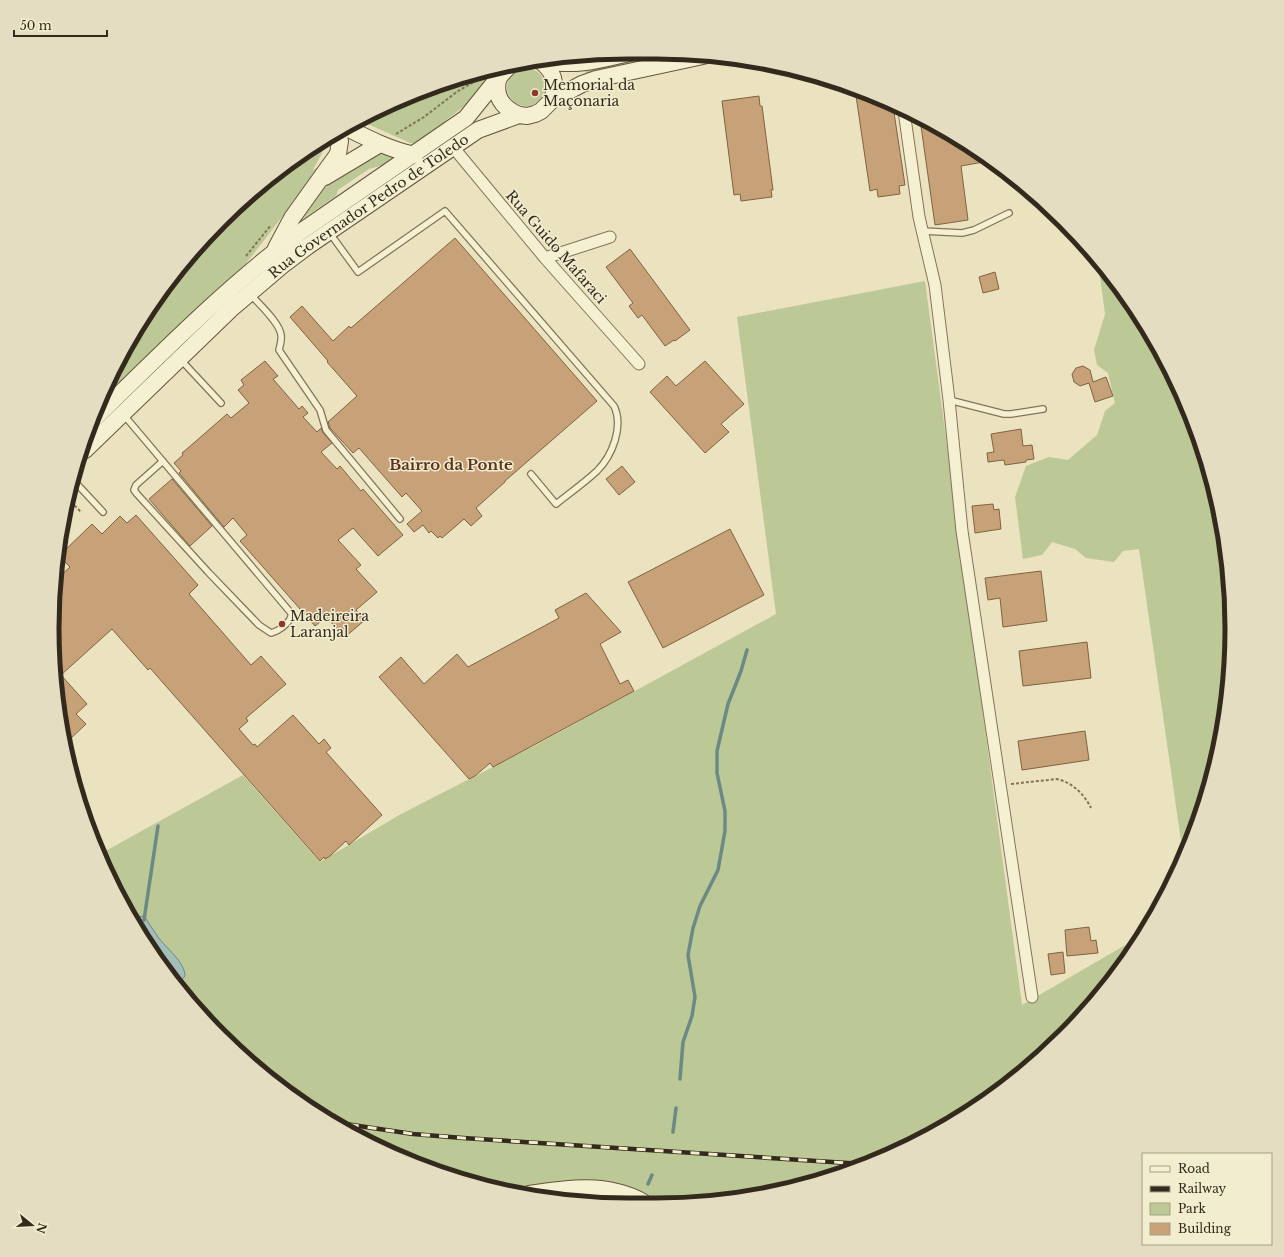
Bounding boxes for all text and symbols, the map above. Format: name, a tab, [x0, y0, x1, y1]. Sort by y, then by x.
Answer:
scale bar	[14, 12, 107, 38]
text: 50 m	[20, 18, 52, 33]
place label: Memorial da Maçonaria	[543, 76, 635, 110]
marker: Memorial da Maçonaria	[530, 88, 540, 98]
street label: Rua Governador Pedro de Toledo	[265, 130, 472, 282]
street label: Rua Guido Mafaraci	[502, 187, 610, 308]
district label: Bairro da Ponte	[389, 455, 513, 474]
place label: Madeireira Laranjal	[290, 607, 369, 641]
marker: Madeireira Laranjal	[277, 619, 287, 629]
legend	[1142, 1153, 1272, 1245]
text: Road	[1178, 1161, 1210, 1176]
text: Railway	[1178, 1181, 1227, 1196]
text: Park	[1178, 1201, 1206, 1216]
north arrow	[12, 1205, 52, 1245]
text: N	[33, 1221, 50, 1236]
text: Building	[1178, 1221, 1232, 1236]

